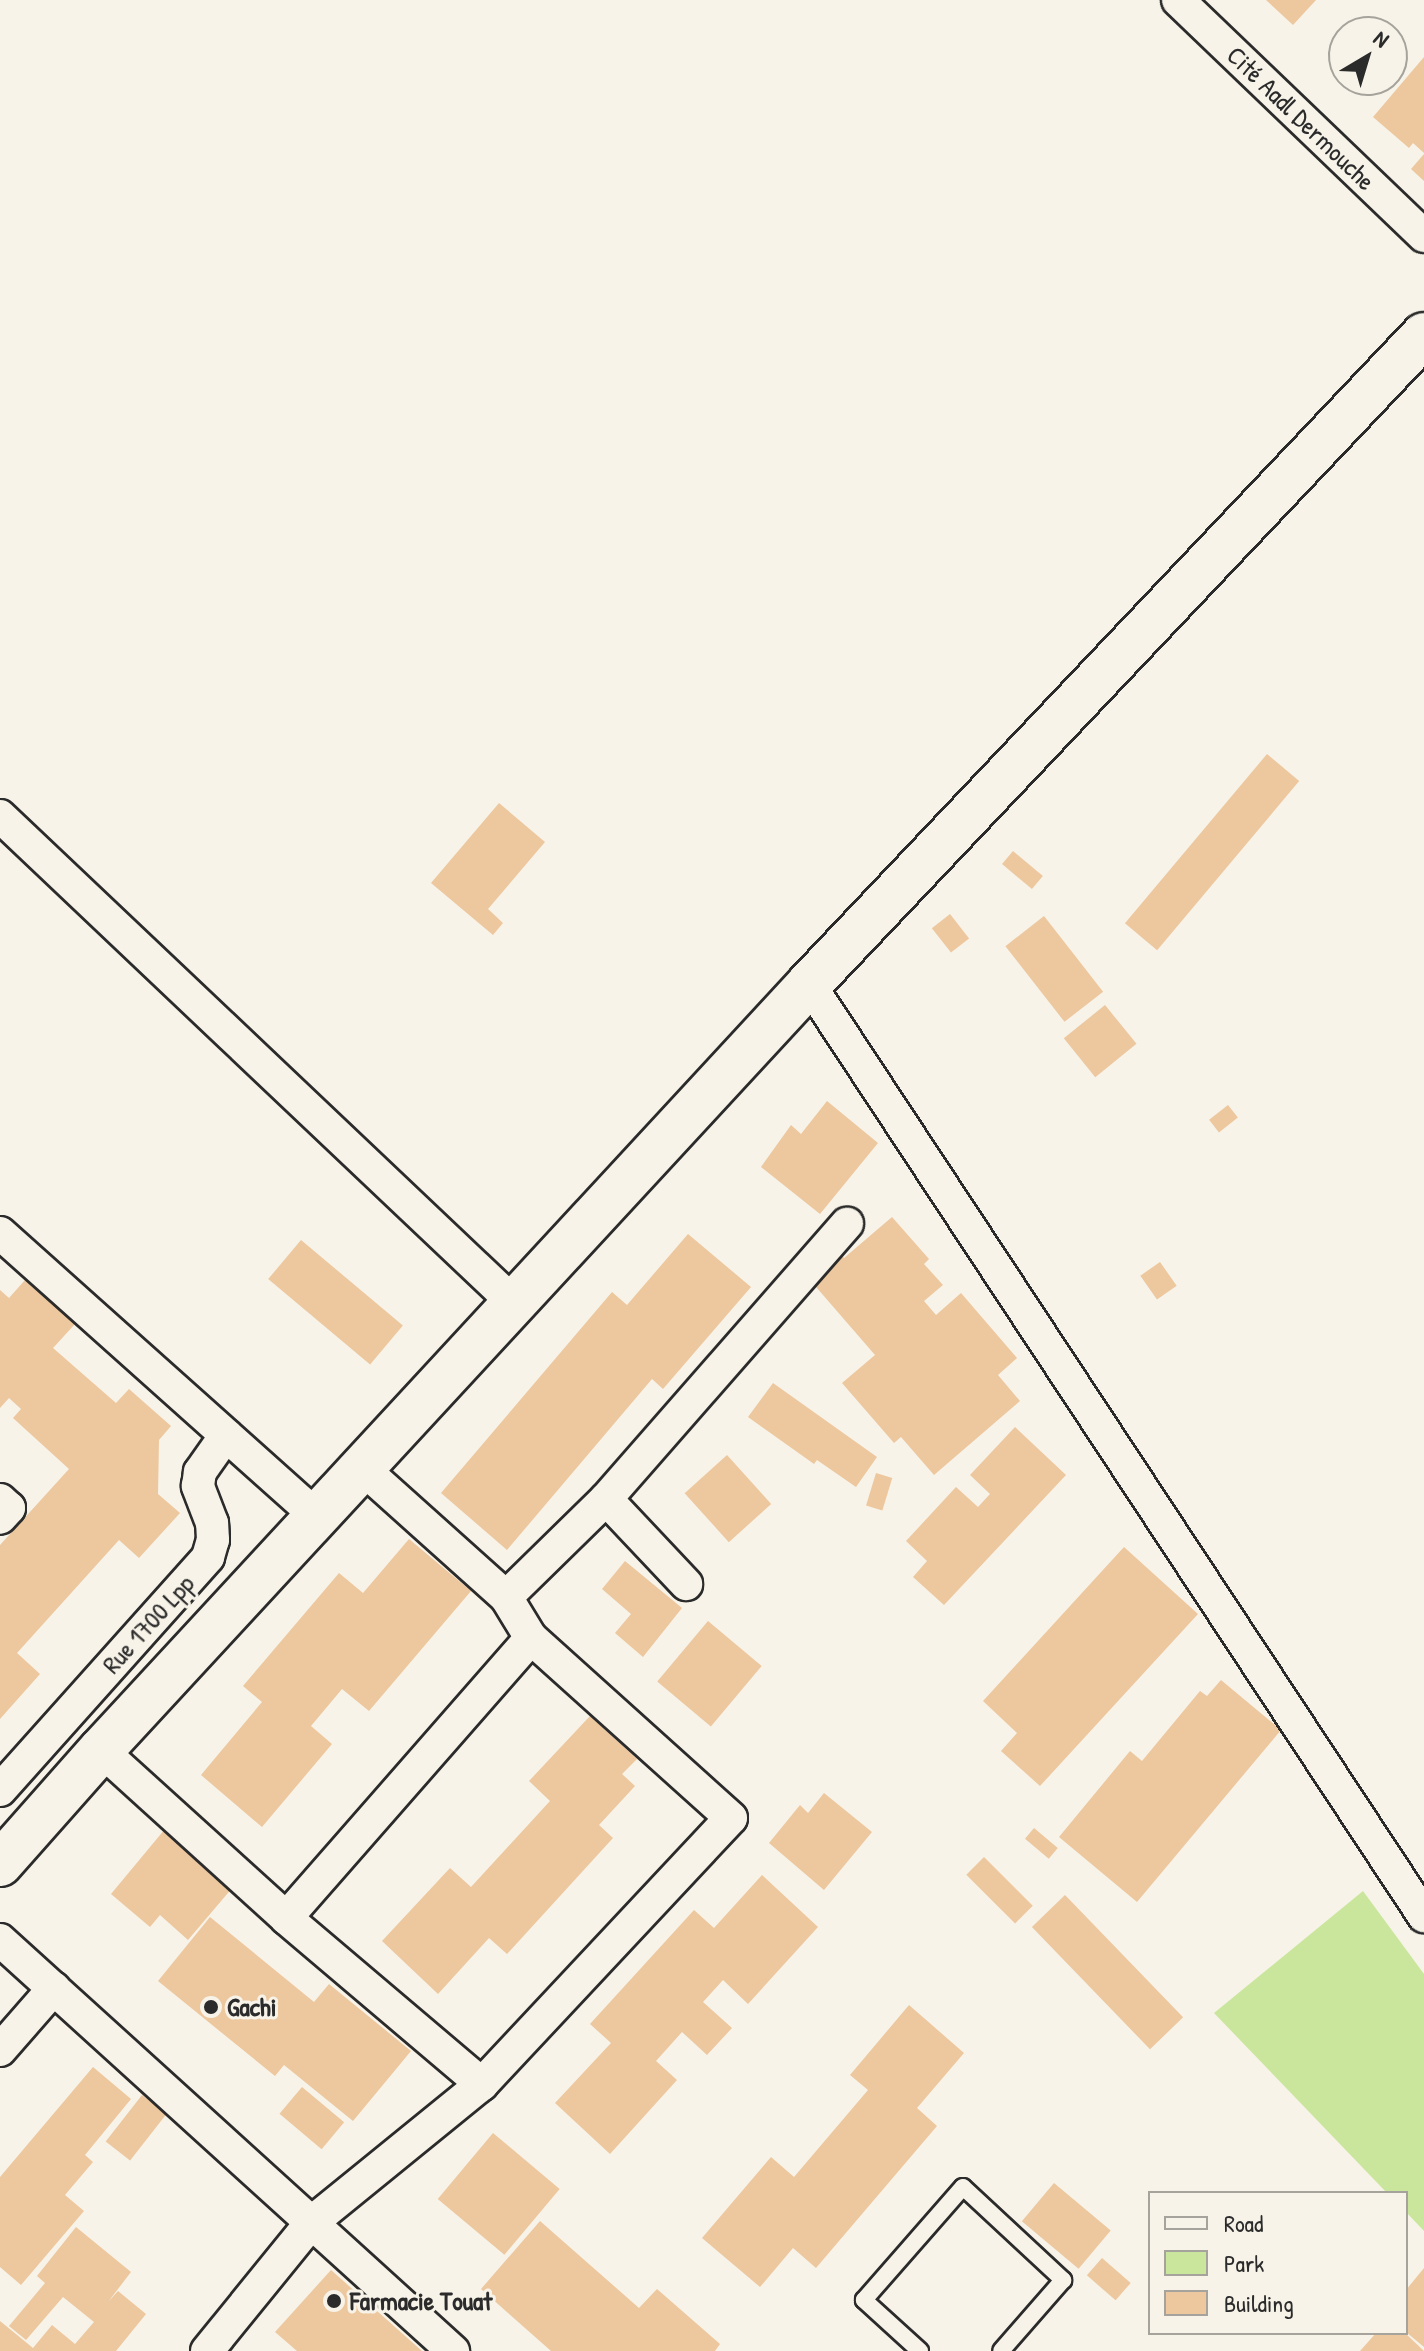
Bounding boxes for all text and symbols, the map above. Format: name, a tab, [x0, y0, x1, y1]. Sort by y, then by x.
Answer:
north arrow	[1328, 16, 1408, 96]
text: N	[1368, 23, 1395, 54]
street label: Cité Aadl Dermouche	[1220, 39, 1382, 197]
street label: Rue 1700 Lpp	[96, 1568, 200, 1680]
place label: Gachi	[227, 1991, 277, 2023]
marker: Gachi	[202, 1998, 220, 2016]
legend	[1148, 2191, 1408, 2335]
text: Road	[1224, 2207, 1263, 2239]
text: Park	[1224, 2247, 1264, 2279]
place label: Farmacie Touat	[350, 2285, 492, 2317]
text: Building	[1224, 2287, 1294, 2319]
marker: Farmacie Touat	[325, 2292, 343, 2310]

